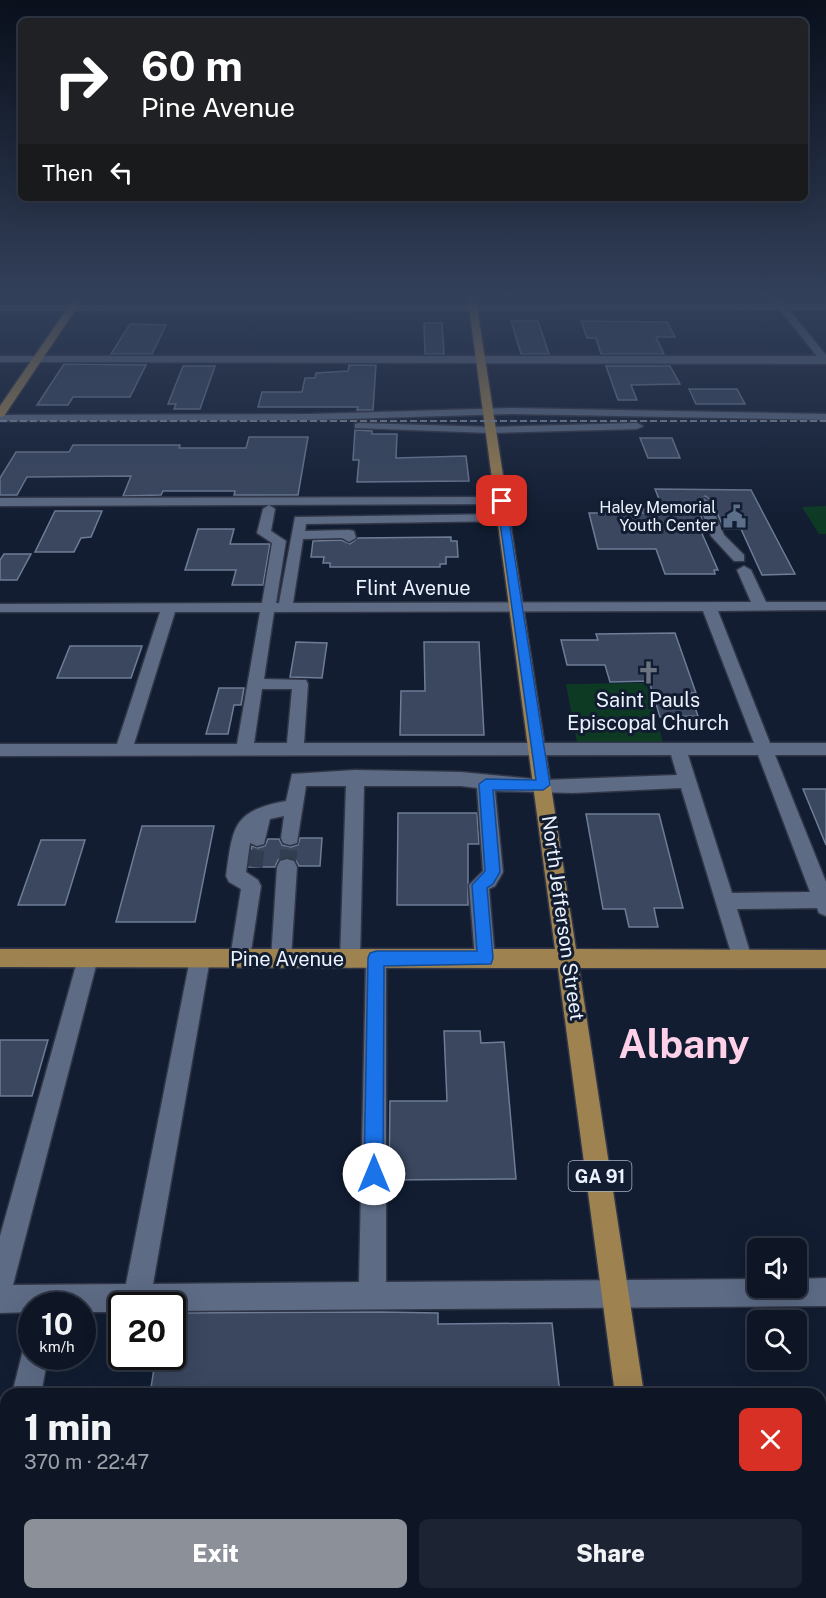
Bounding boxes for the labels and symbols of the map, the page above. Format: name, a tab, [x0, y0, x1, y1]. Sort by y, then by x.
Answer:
pin	[476, 475, 527, 526]
place label: Haley Memorial Youth Center	[599, 498, 716, 535]
public building icon: Haley Memorial Youth Center	[721, 503, 747, 529]
street label: Flint Avenue	[355, 576, 471, 600]
church icon: Saint Pauls Episcopal Church	[635, 660, 661, 686]
place label: Saint Pauls Episcopal Church	[567, 688, 729, 735]
street label: North Jefferson Street	[537, 814, 589, 1022]
street label: Pine Avenue	[230, 947, 344, 971]
district label: Albany	[618, 1021, 750, 1067]
position arrow	[342, 1142, 406, 1206]
road number: GA 91	[568, 1161, 632, 1191]
speed limit sign: 20	[108, 1292, 186, 1370]

